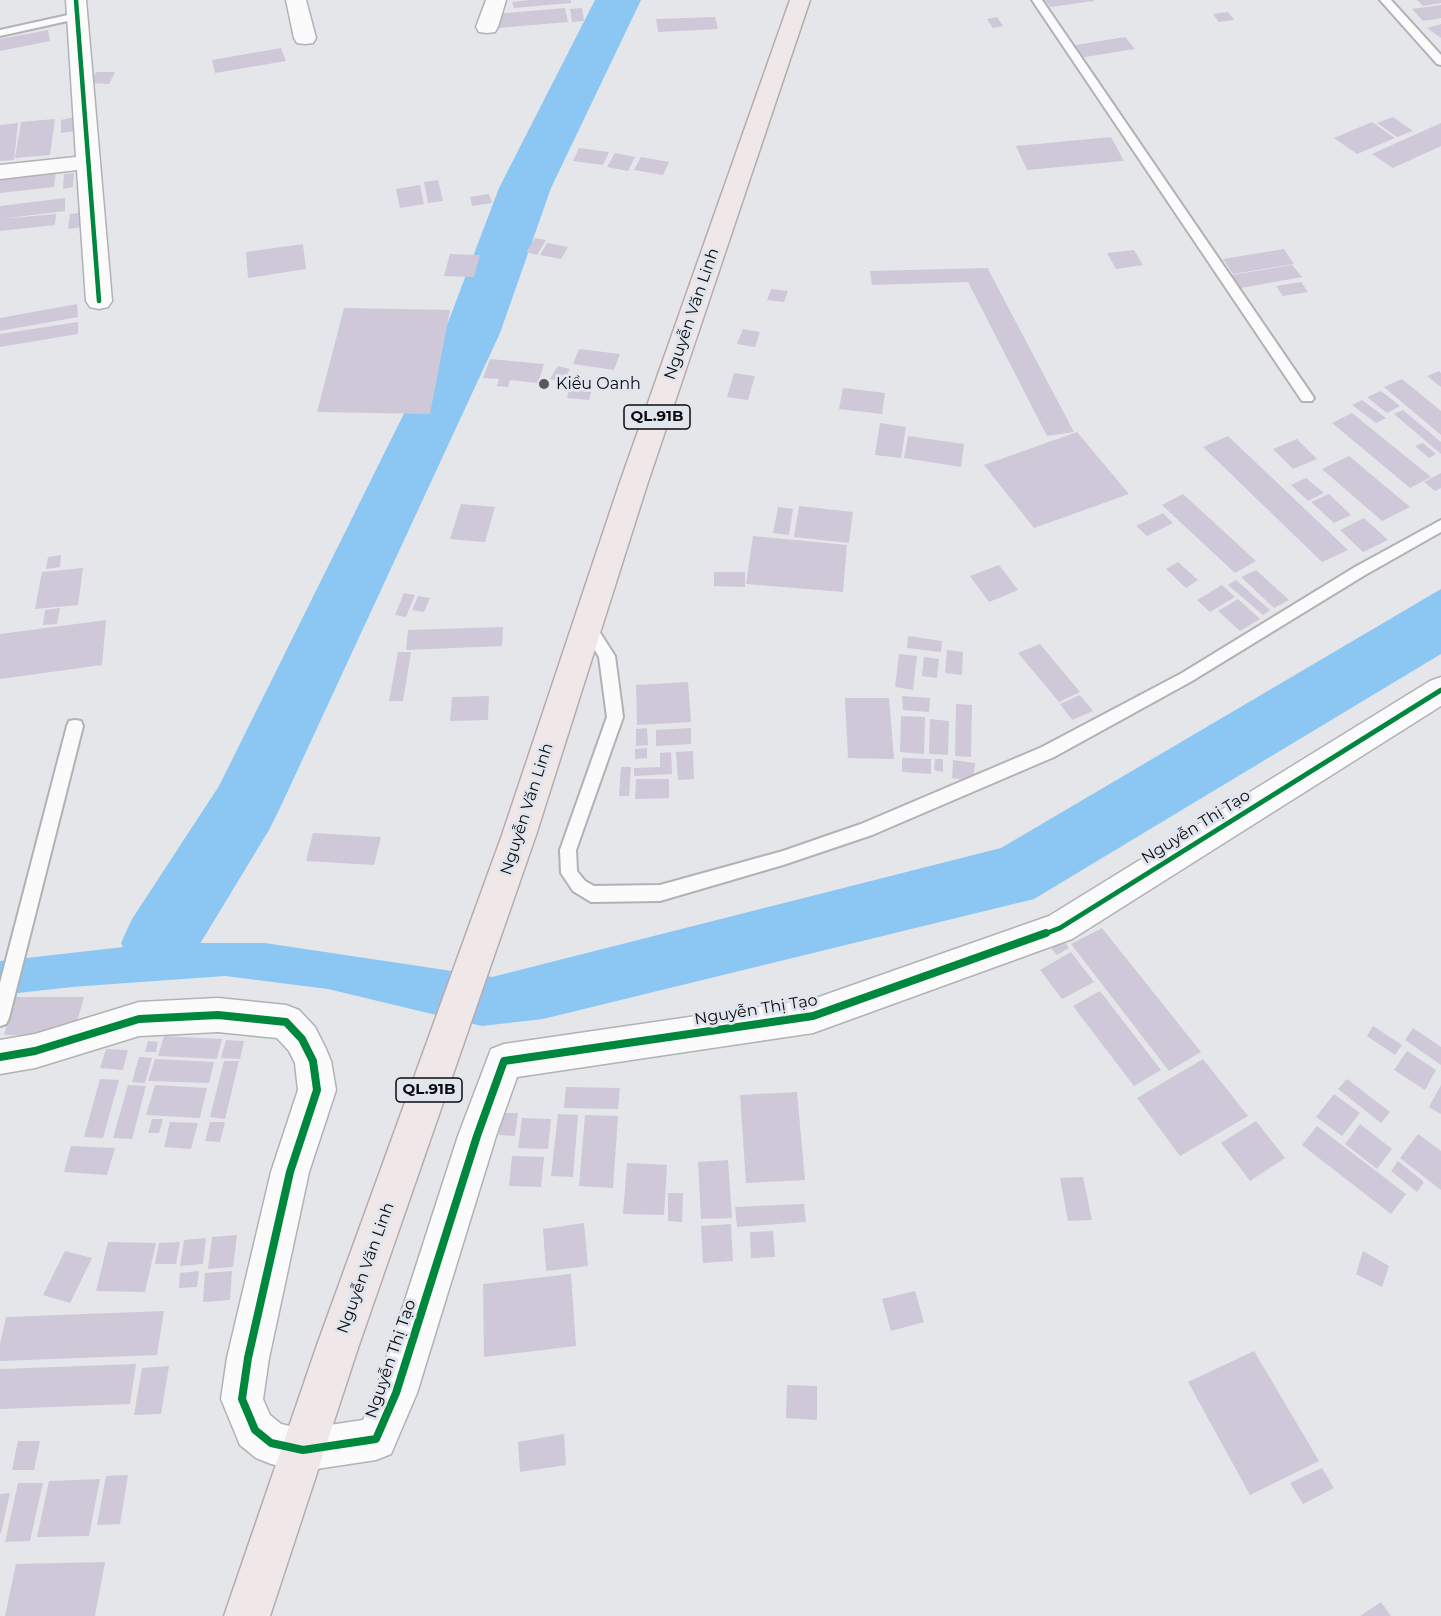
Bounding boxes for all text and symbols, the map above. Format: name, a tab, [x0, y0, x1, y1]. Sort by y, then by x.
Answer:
street label: Nguyễn Văn Linh	[660, 246, 724, 382]
place label: Kiều Oanh	[556, 374, 641, 394]
marker: Kiều Oanh	[537, 377, 551, 391]
road number: QL.91B	[624, 405, 690, 429]
street label: Nguyễn Văn Linh	[497, 740, 557, 878]
street label: Nguyễn Thị Tạo	[1138, 786, 1254, 868]
street label: Nguyễn Thị Tạo	[693, 991, 819, 1029]
road number: QL.91B	[396, 1078, 462, 1102]
street label: Nguyễn Văn Linh	[333, 1200, 399, 1336]
street label: Nguyễn Thị Tạo	[362, 1297, 420, 1421]

